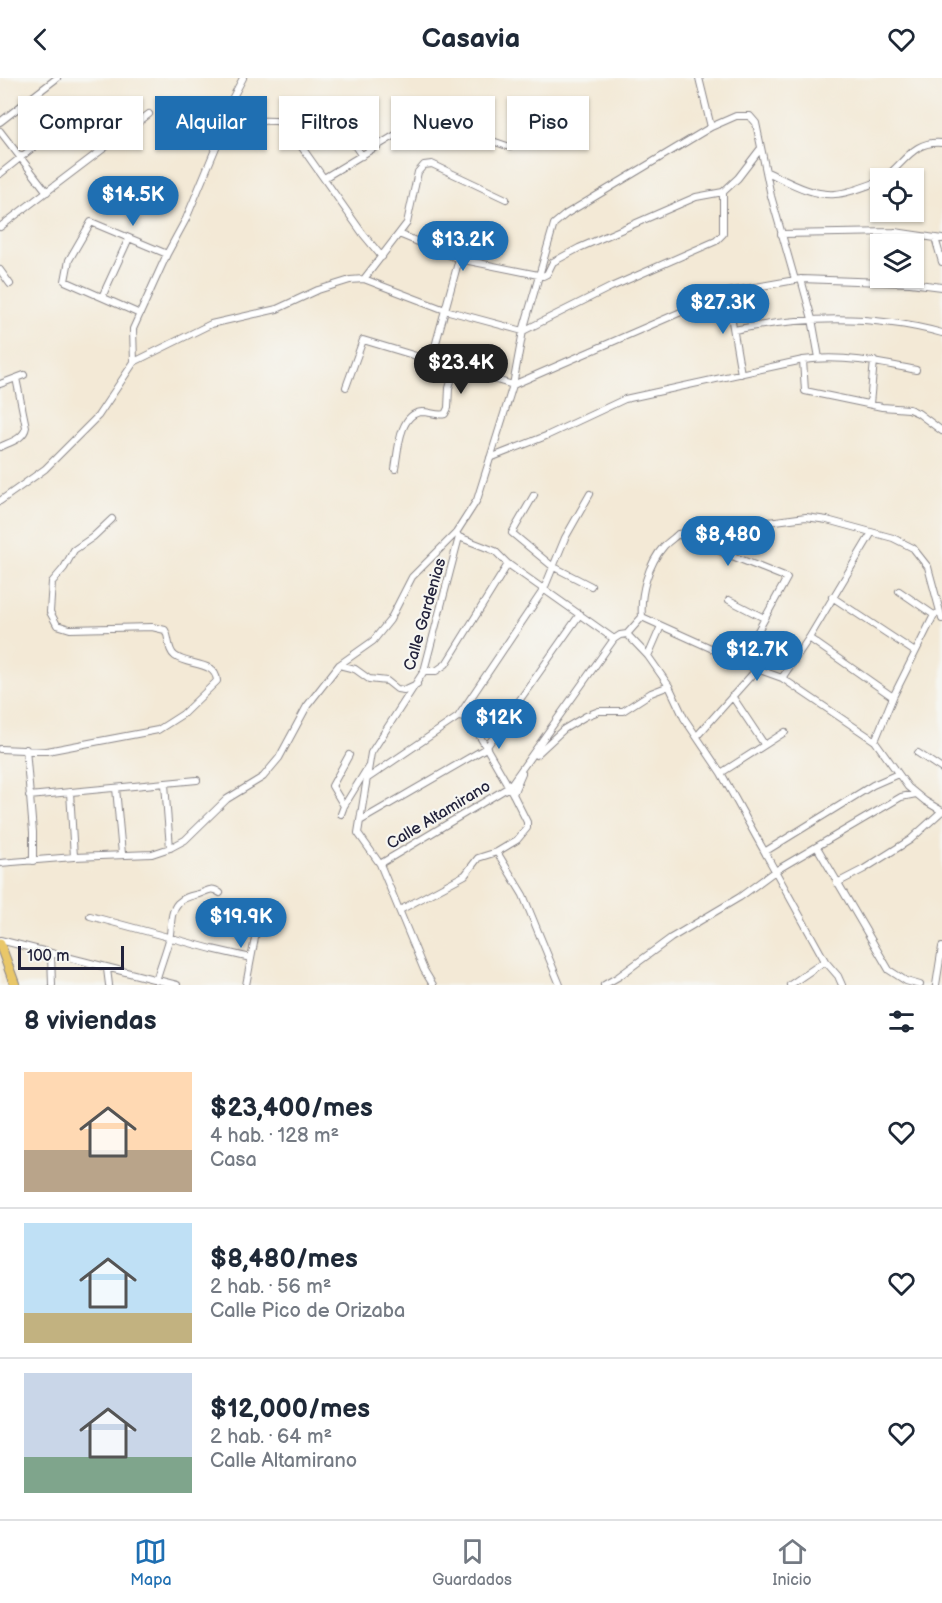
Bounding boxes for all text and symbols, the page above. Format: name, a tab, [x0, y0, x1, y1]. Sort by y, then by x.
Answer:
icon: back	[24, 23, 57, 56]
text: Casavia	[422, 23, 520, 55]
icon: heart	[885, 23, 918, 56]
chip: Comprar	[18, 96, 143, 150]
chip: Alquilar	[155, 96, 267, 150]
chip: Filtros	[279, 96, 379, 150]
chip: Nuevo	[391, 96, 495, 150]
chip: Piso	[507, 96, 589, 150]
map controls	[870, 168, 924, 288]
button: locate	[870, 168, 924, 222]
pin: $14.5K	[84, 176, 182, 227]
text: $14.5K	[102, 183, 164, 207]
pin: $13.2K	[414, 221, 512, 272]
text: $13.2K	[431, 228, 495, 252]
button: layers	[870, 234, 924, 288]
pin: $27.3K	[674, 284, 772, 335]
text: $27.3K	[690, 291, 756, 315]
pin: $23.4K	[412, 344, 510, 395]
text: $23.4K	[428, 351, 494, 375]
pin: $8,480	[679, 516, 777, 567]
text: $8,480	[695, 523, 761, 547]
street label: Calle Gardenias	[400, 556, 451, 673]
pin: $12.7K	[708, 631, 806, 682]
text: $12.7K	[726, 638, 788, 662]
pin: $12K	[463, 699, 535, 750]
text: $12K	[475, 706, 523, 730]
street label: Calle Altamirano	[383, 777, 494, 854]
pin: $19.9K	[192, 898, 290, 949]
text: $19.9K	[209, 905, 273, 929]
scale bar	[18, 943, 124, 971]
text: 100 m	[27, 947, 70, 966]
icon: filters	[885, 1005, 918, 1038]
text: 8 viviendas	[24, 1006, 156, 1037]
text: $23,400/mes	[210, 1093, 373, 1124]
icon: home	[72, 1096, 144, 1168]
icon: heart	[885, 1116, 918, 1149]
text: 4 hab. · 128 m²	[210, 1124, 339, 1148]
text: Casa	[210, 1148, 257, 1172]
text: $8,480/mes	[210, 1244, 358, 1275]
icon: home	[72, 1247, 144, 1319]
icon: heart	[885, 1267, 918, 1300]
text: 2 hab. · 56 m²	[210, 1275, 331, 1299]
text: Calle Pico de Orizaba	[210, 1299, 405, 1323]
text: $12,000/mes	[210, 1394, 370, 1425]
icon: home	[72, 1397, 144, 1469]
icon: heart	[885, 1417, 918, 1450]
text: 2 hab. · 64 m²	[210, 1425, 332, 1449]
text: Calle Altamirano	[210, 1449, 357, 1473]
tab: Mapa	[130, 1535, 172, 1590]
tab: Guardados	[432, 1535, 512, 1590]
tab: Inicio	[773, 1535, 812, 1590]

